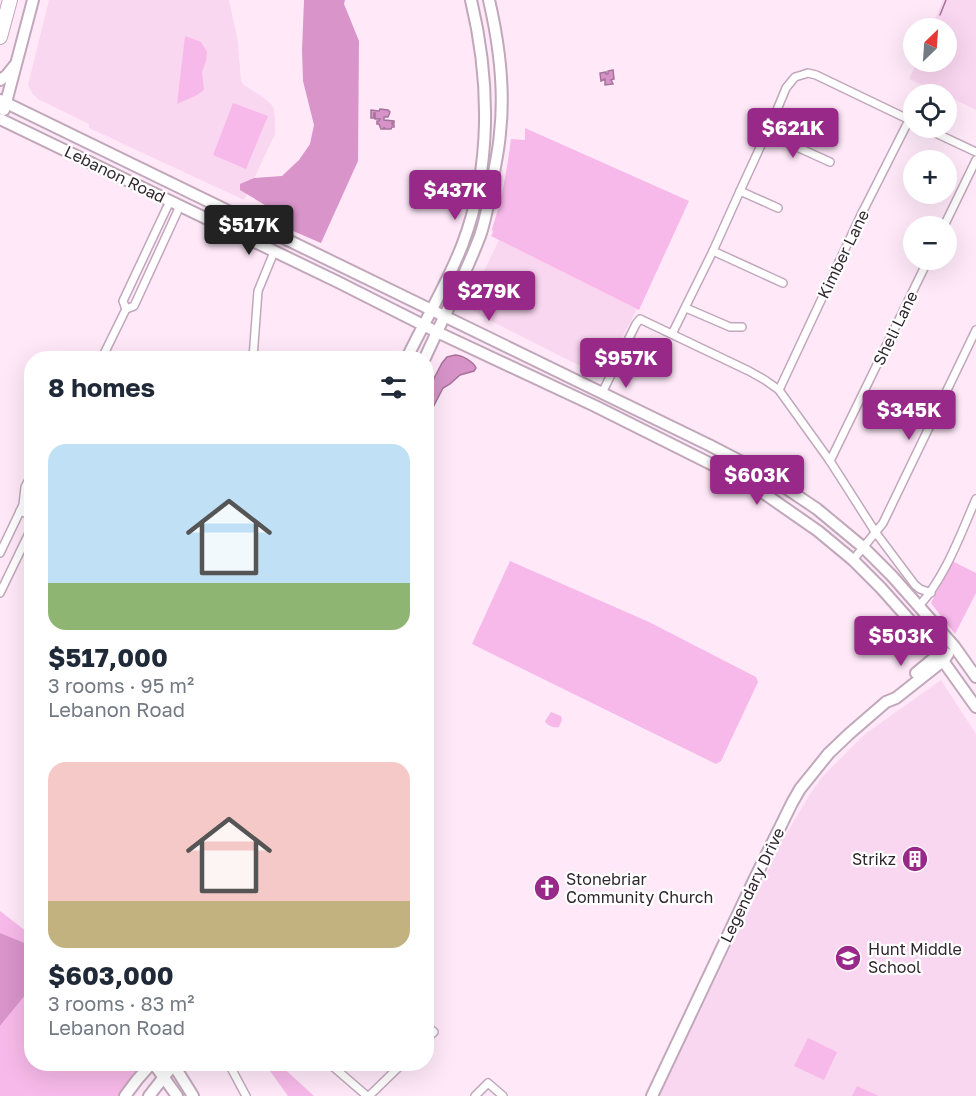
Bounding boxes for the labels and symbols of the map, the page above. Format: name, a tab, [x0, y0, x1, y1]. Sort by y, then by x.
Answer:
north arrow	[903, 18, 957, 72]
pin: $621K	[751, 108, 835, 159]
street label: Lebanon Road	[61, 141, 169, 207]
pin: $437K	[413, 170, 497, 221]
pin: $517K	[207, 205, 291, 256]
street label: Kimber Lane	[813, 206, 873, 302]
pin: $279K	[447, 271, 531, 322]
street label: Sheli Lane	[868, 288, 922, 368]
pin: $957K	[584, 338, 668, 389]
pin: $345K	[867, 390, 951, 441]
pin: $603K	[715, 455, 799, 506]
pin: $503K	[859, 616, 943, 667]
street label: Legendary Drive	[716, 824, 788, 946]
building icon: Strikz	[900, 844, 930, 874]
place label: Strikz	[852, 849, 896, 869]
place label: Stonebriar Community Church	[566, 869, 713, 907]
church icon: Stonebriar Community Church	[532, 873, 562, 903]
place label: Hunt Middle School	[868, 939, 962, 977]
school or university icon: Hunt Middle School	[833, 943, 863, 973]

